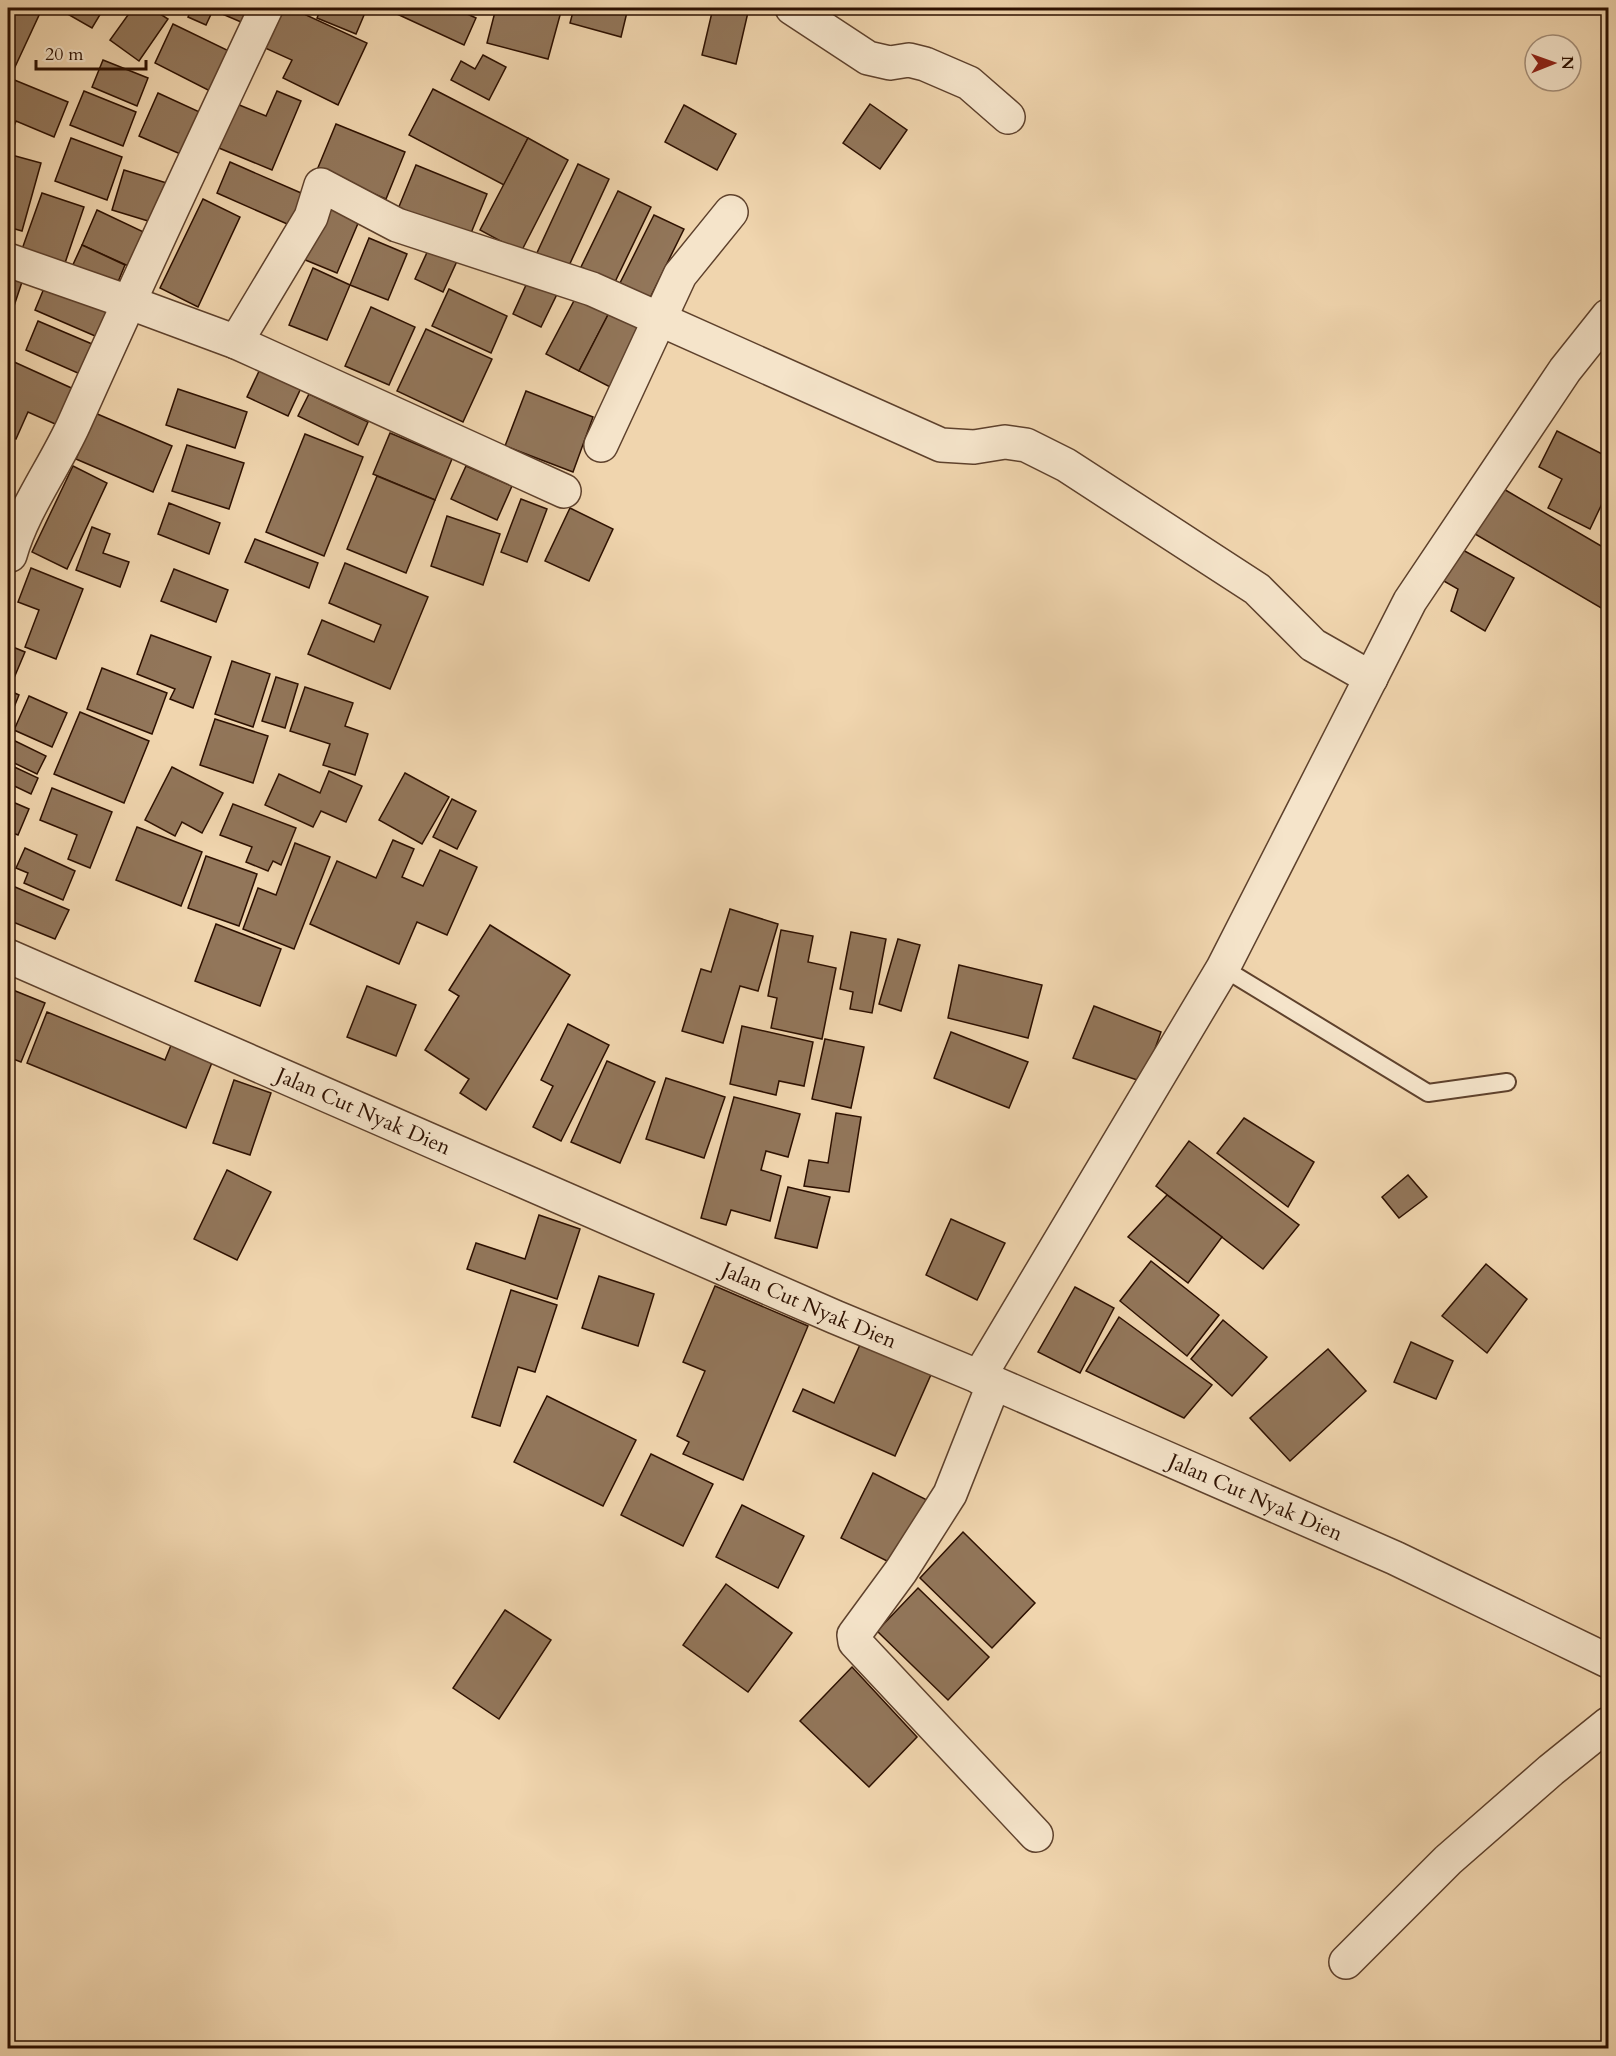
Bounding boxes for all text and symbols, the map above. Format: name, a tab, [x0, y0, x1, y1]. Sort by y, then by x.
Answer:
scale bar	[36, 33, 146, 71]
north arrow	[1523, 33, 1583, 93]
text: 20 m	[45, 42, 84, 67]
text: N	[1556, 56, 1578, 70]
street label: Jalan Cut Nyak Dien	[269, 1059, 455, 1162]
street label: Jalan Cut Nyak Dien	[715, 1254, 901, 1355]
street label: Jalan Cut Nyak Dien	[1161, 1445, 1347, 1548]

